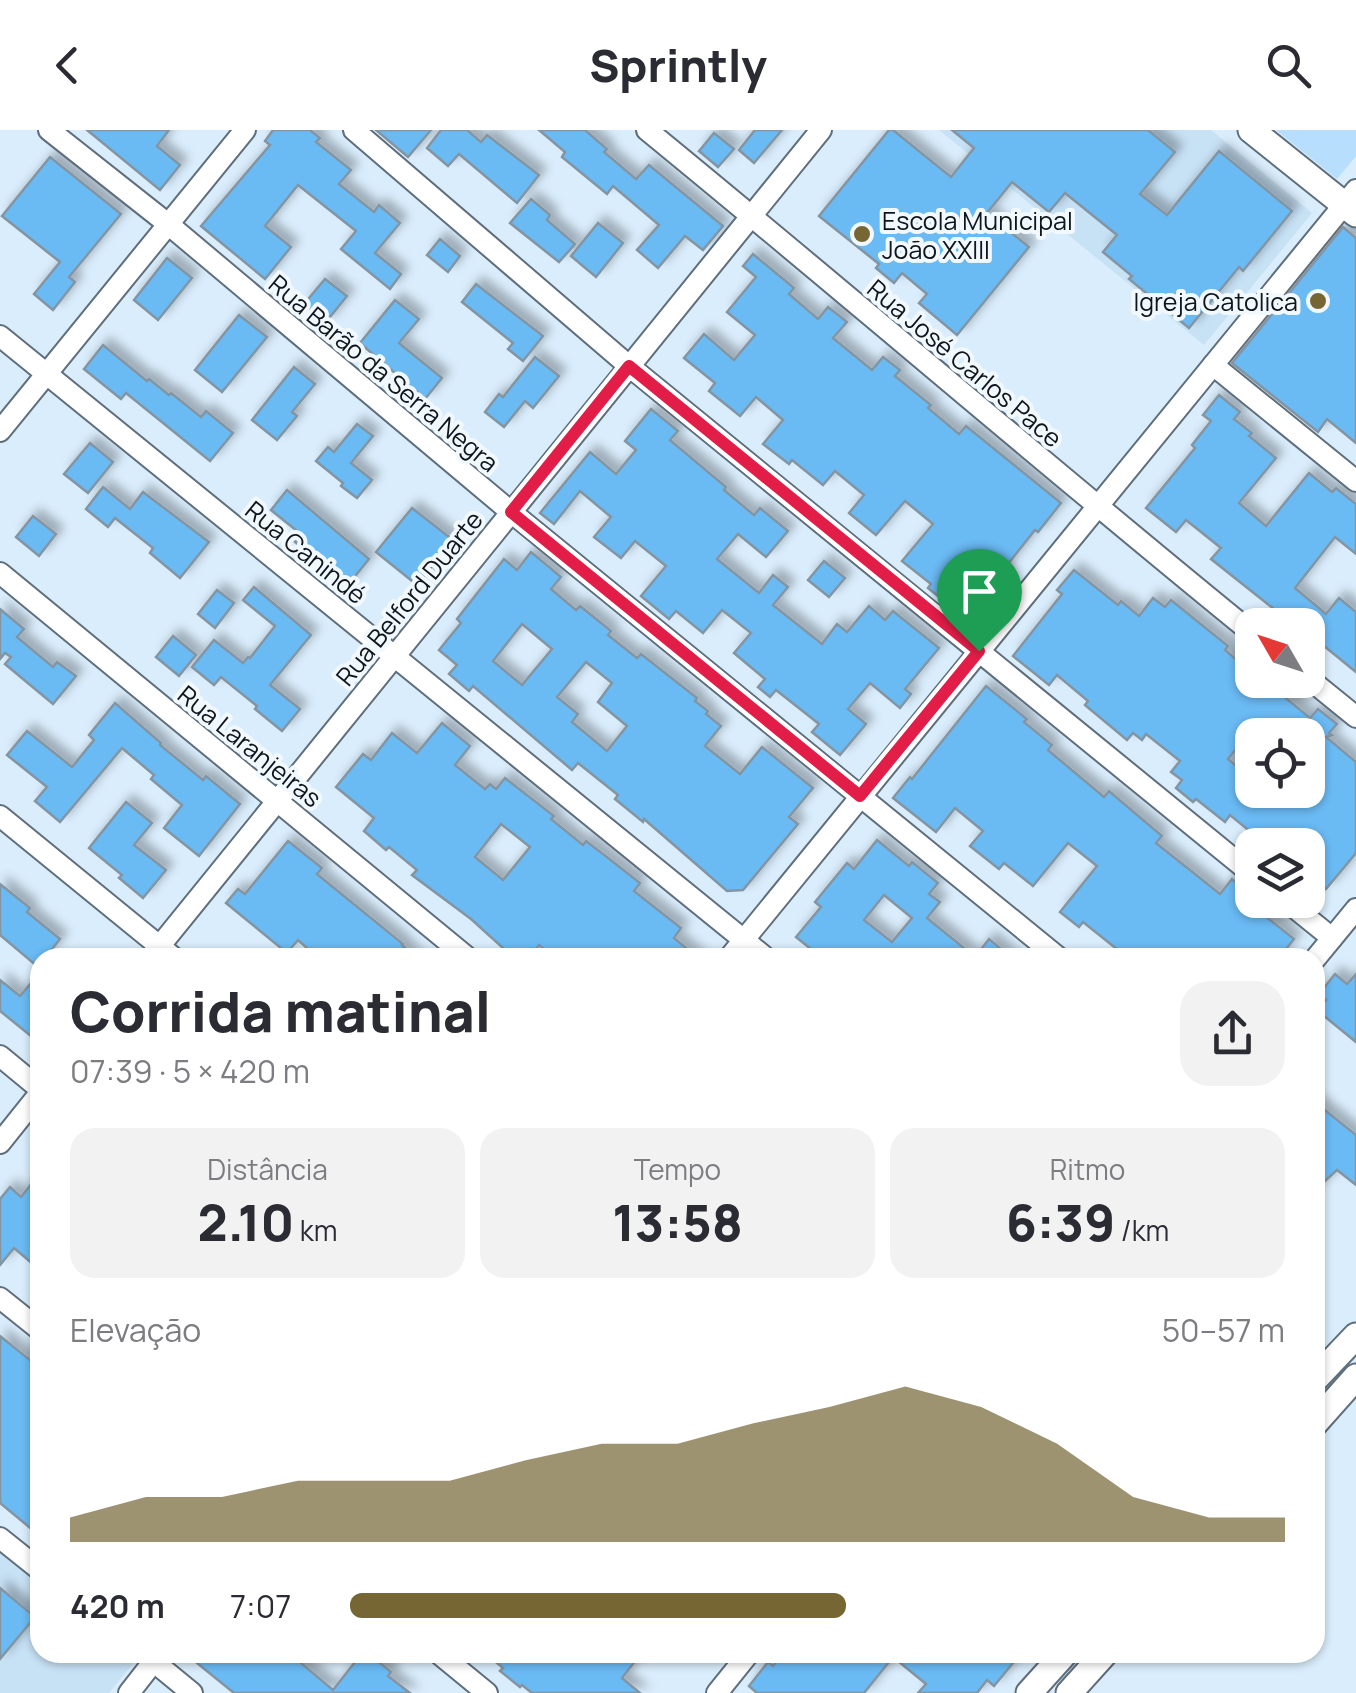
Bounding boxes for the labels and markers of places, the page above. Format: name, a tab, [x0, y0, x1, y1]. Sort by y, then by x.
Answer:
place label: Escola Municipal João XXIII	[882, 203, 1073, 267]
marker: Escola Municipal João XXIII	[851, 223, 873, 245]
place label: Igreja Catolica	[1133, 284, 1298, 319]
marker: Igreja Catolica	[1307, 290, 1329, 312]
pin	[937, 549, 1022, 652]

